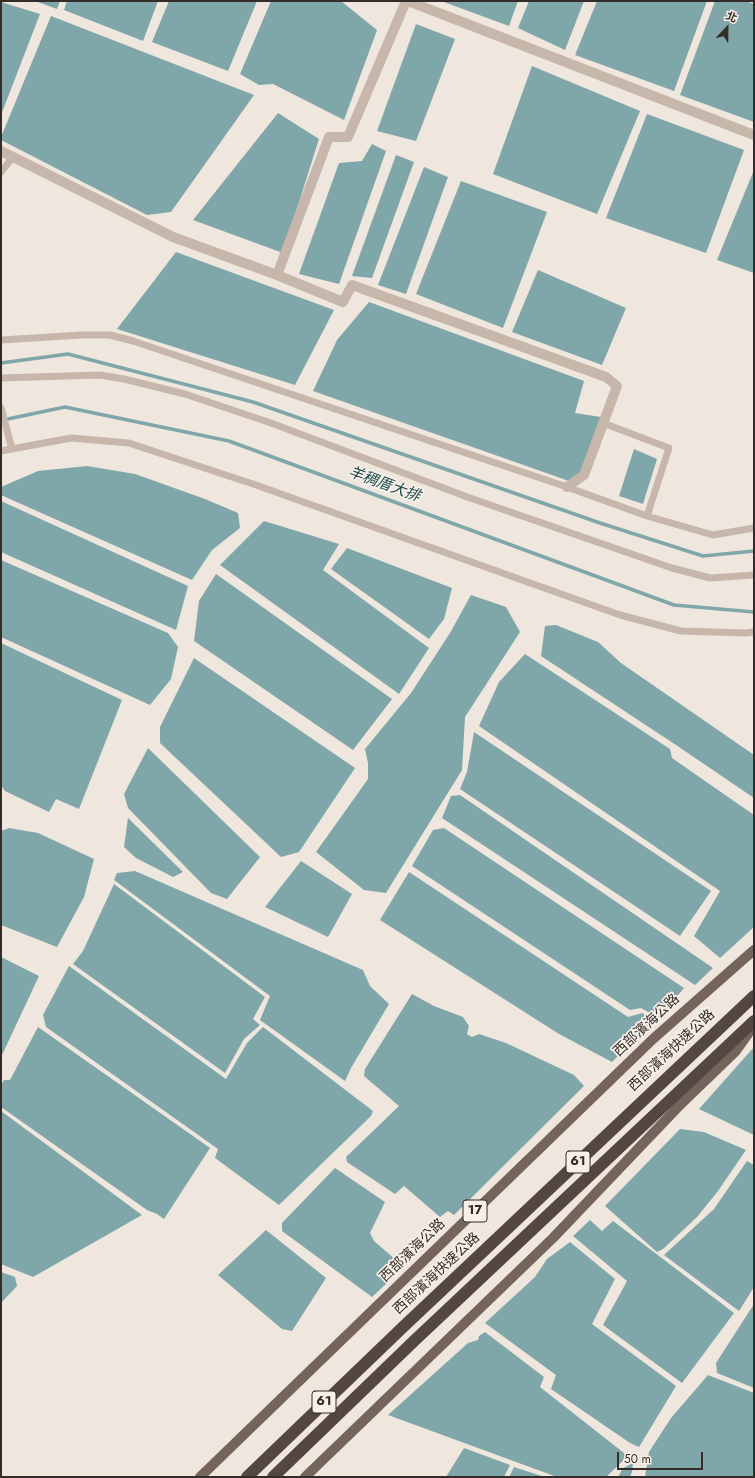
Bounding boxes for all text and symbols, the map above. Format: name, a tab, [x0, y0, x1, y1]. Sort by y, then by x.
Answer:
text: 北	[723, 7, 740, 26]
north arrow	[707, 8, 747, 48]
water label: 羊稠厝大排	[346, 464, 422, 506]
street label: 西部濱海公路	[611, 991, 683, 1061]
street label: 西部濱海快速公路	[625, 1007, 719, 1095]
road number: 61	[566, 1151, 590, 1173]
road number: 17	[463, 1200, 487, 1222]
street label: 西部濱海公路	[377, 1216, 449, 1286]
street label: 西部濱海快速公路	[390, 1230, 484, 1318]
road number: 61	[312, 1391, 336, 1413]
scale bar	[619, 1444, 705, 1470]
text: 50 m	[624, 1450, 651, 1468]

